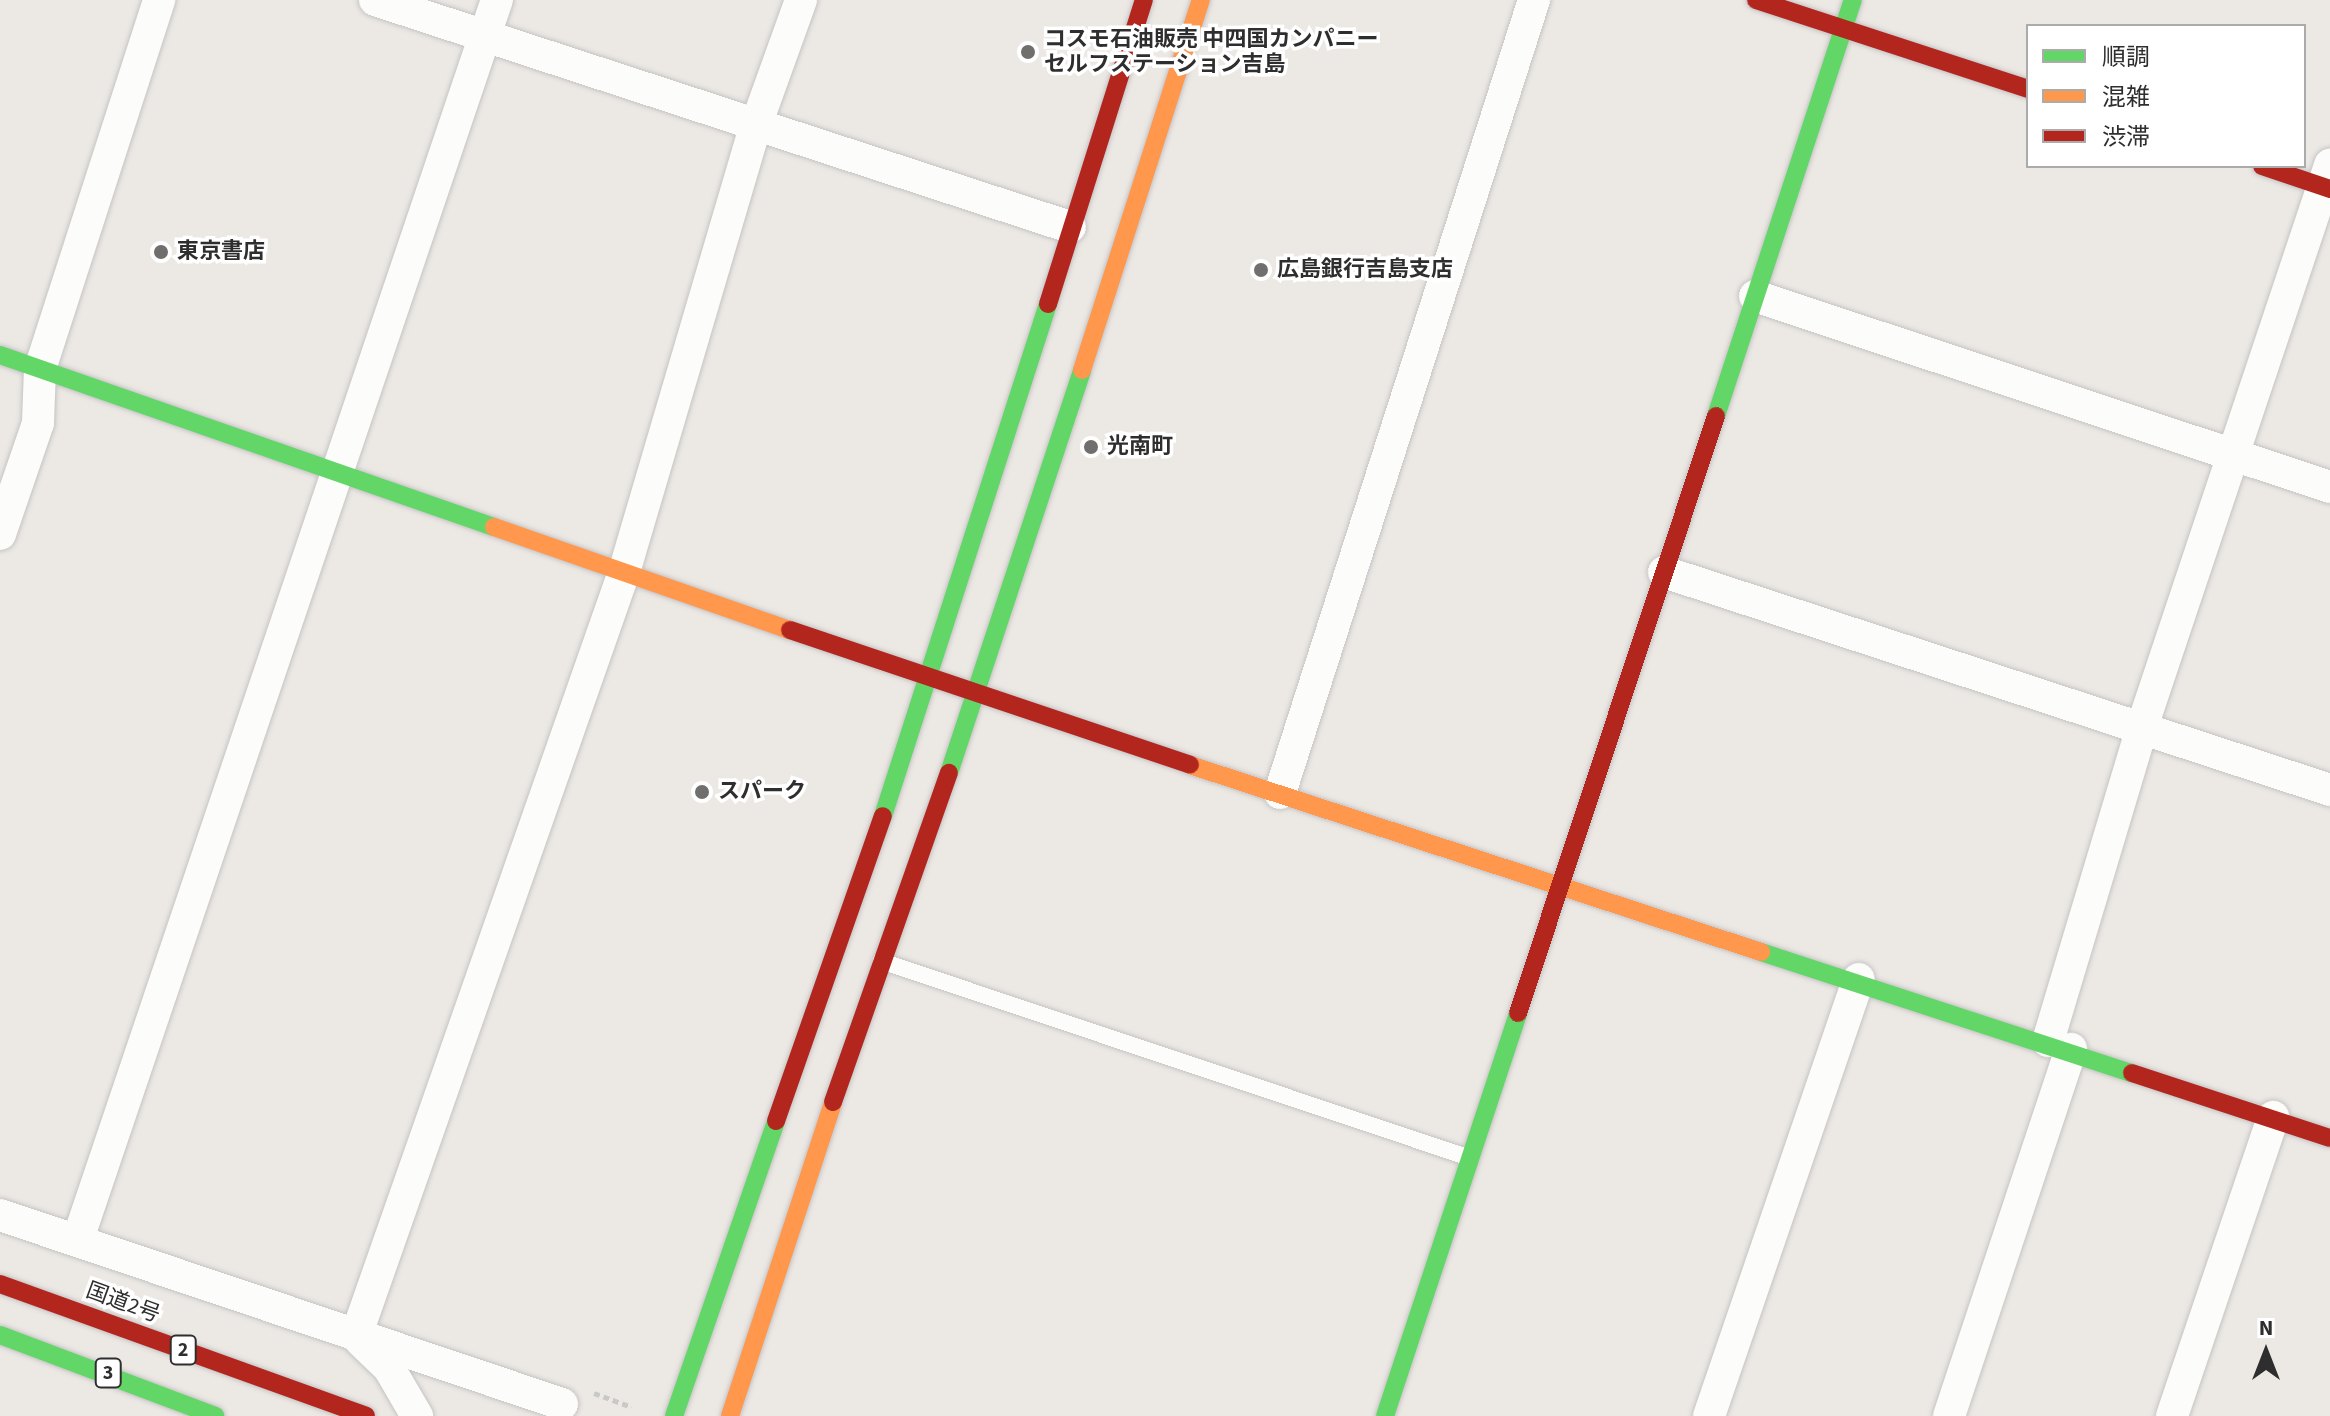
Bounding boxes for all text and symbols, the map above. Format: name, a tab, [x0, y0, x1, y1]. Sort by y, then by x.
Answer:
legend	[2026, 24, 2306, 168]
place label: コスモ石油販売 中四国カンパニー セルフステーション吉島	[1044, 26, 1378, 78]
text: 順調	[2102, 40, 2150, 75]
marker: コスモ石油販売 中四国カンパニー セルフステーション吉島	[1019, 43, 1037, 61]
text: 混雑	[2102, 80, 2150, 115]
text: 渋滞	[2102, 120, 2150, 155]
place label: 東京書店	[177, 239, 265, 265]
marker: 東京書店	[152, 243, 170, 261]
place label: 広島銀行吉島支店	[1277, 257, 1453, 283]
marker: 広島銀行吉島支店	[1252, 261, 1270, 279]
place label: 光南町	[1107, 434, 1173, 460]
marker: 光南町	[1082, 438, 1100, 456]
place label: スパーク	[718, 779, 806, 805]
marker: スパーク	[693, 783, 711, 801]
street label: 国道2号	[82, 1277, 164, 1329]
north arrow	[2226, 1312, 2306, 1392]
text: N	[2259, 1312, 2273, 1344]
road number: 2	[169, 1334, 197, 1366]
road number: 3	[94, 1357, 122, 1389]

